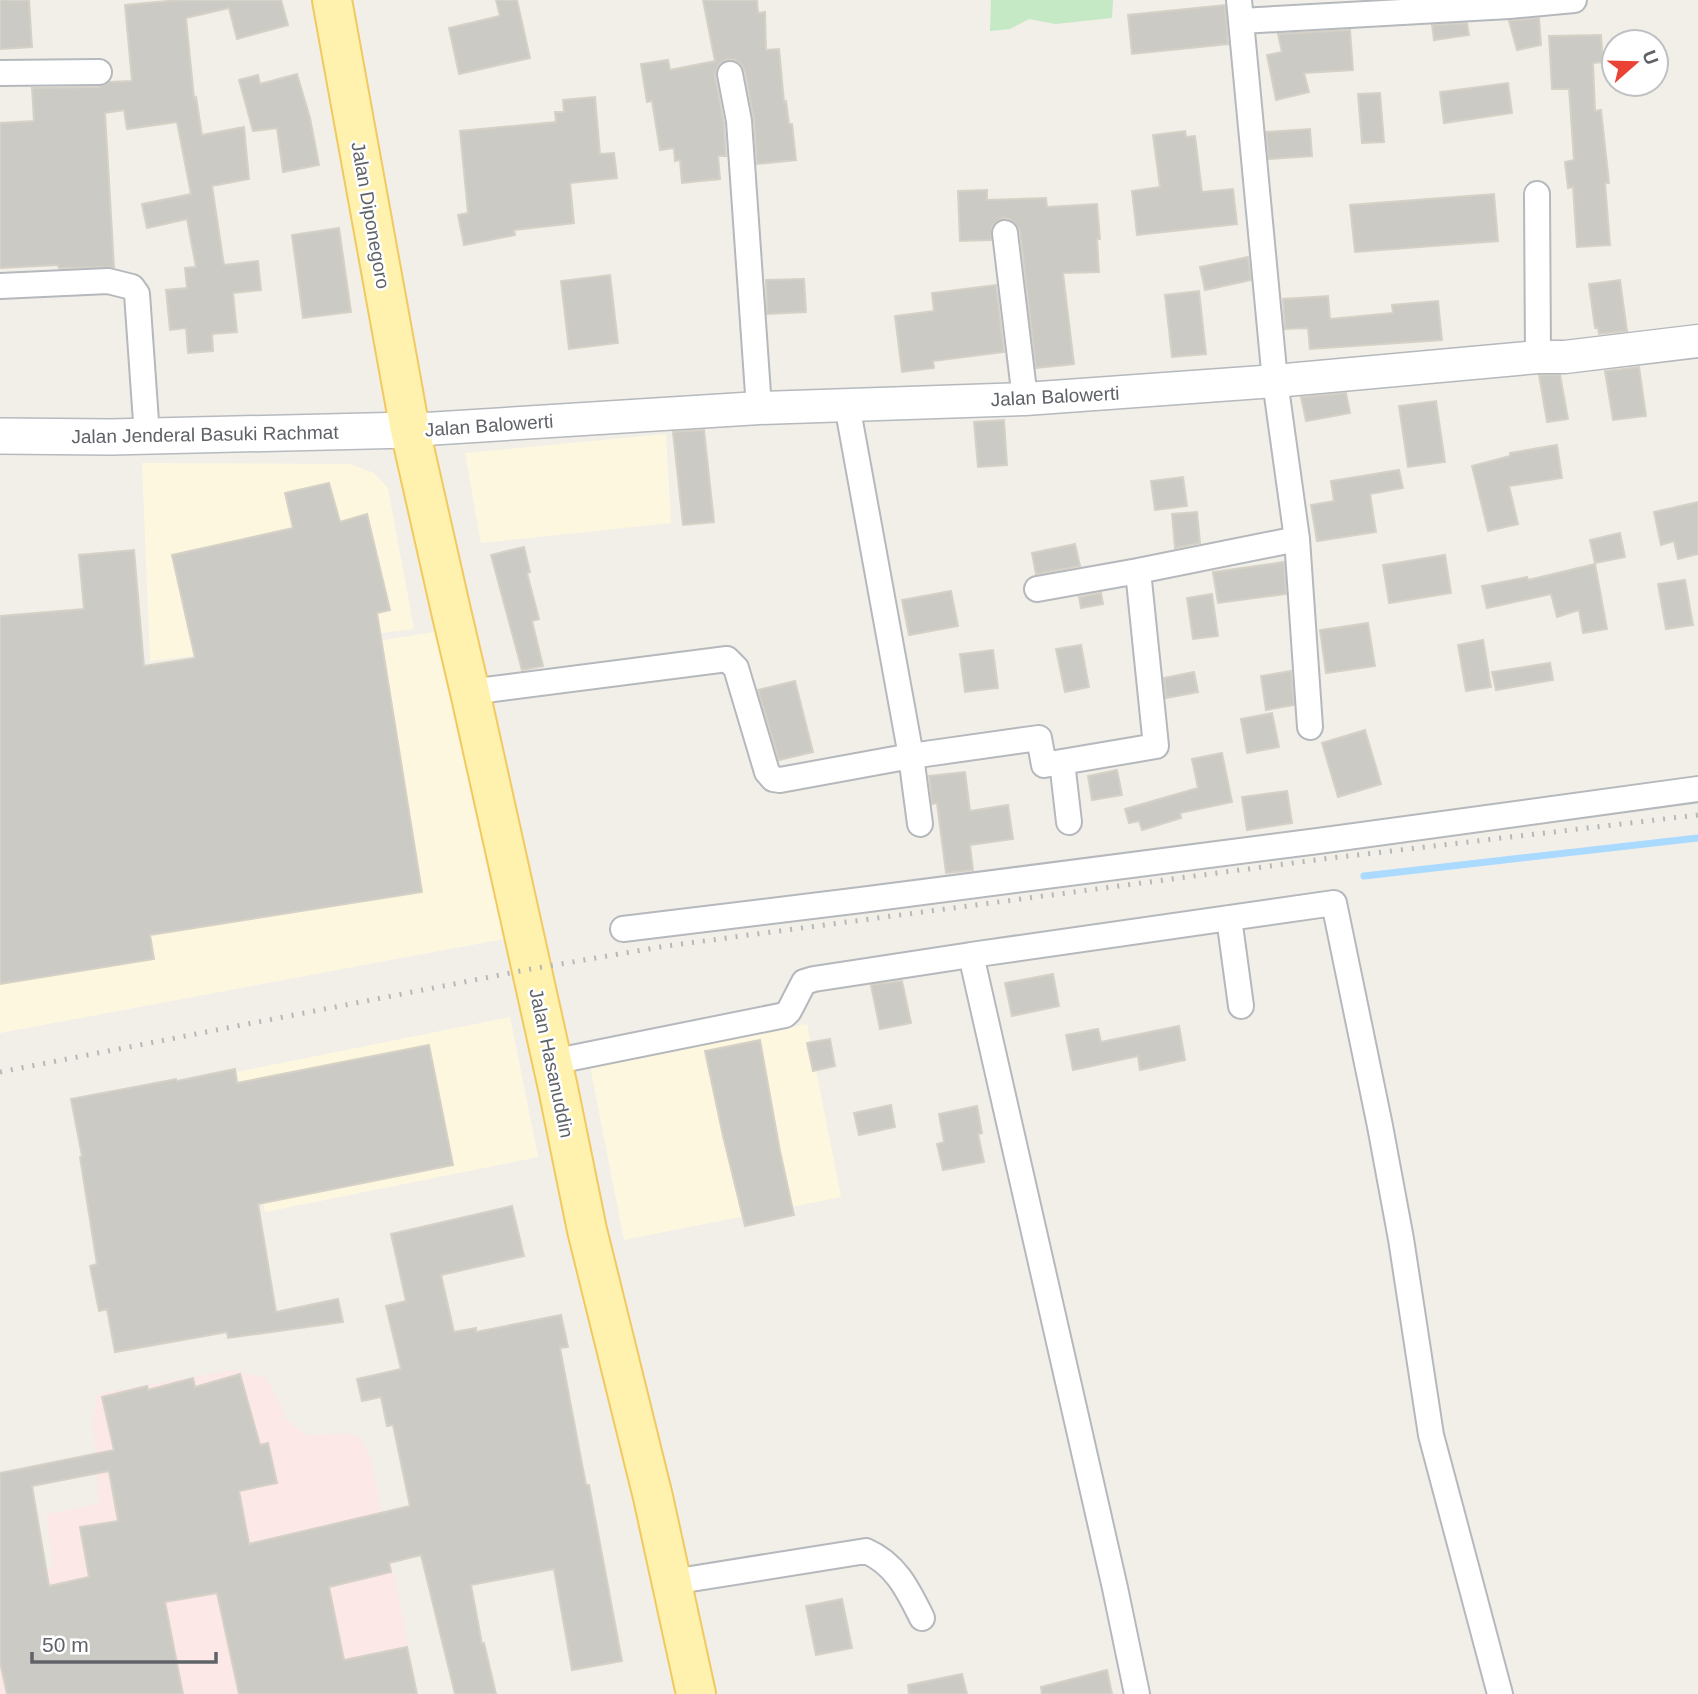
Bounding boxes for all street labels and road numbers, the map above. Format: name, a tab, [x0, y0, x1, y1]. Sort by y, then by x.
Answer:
street label: Jalan Diponegoro	[347, 140, 394, 290]
street label: Jalan Balowerti	[990, 383, 1120, 410]
street label: Jalan Balowerti	[424, 411, 554, 440]
street label: Jalan Jenderal Basuki Rachmat	[71, 422, 339, 447]
street label: Jalan Hasanuddin	[525, 987, 578, 1140]

